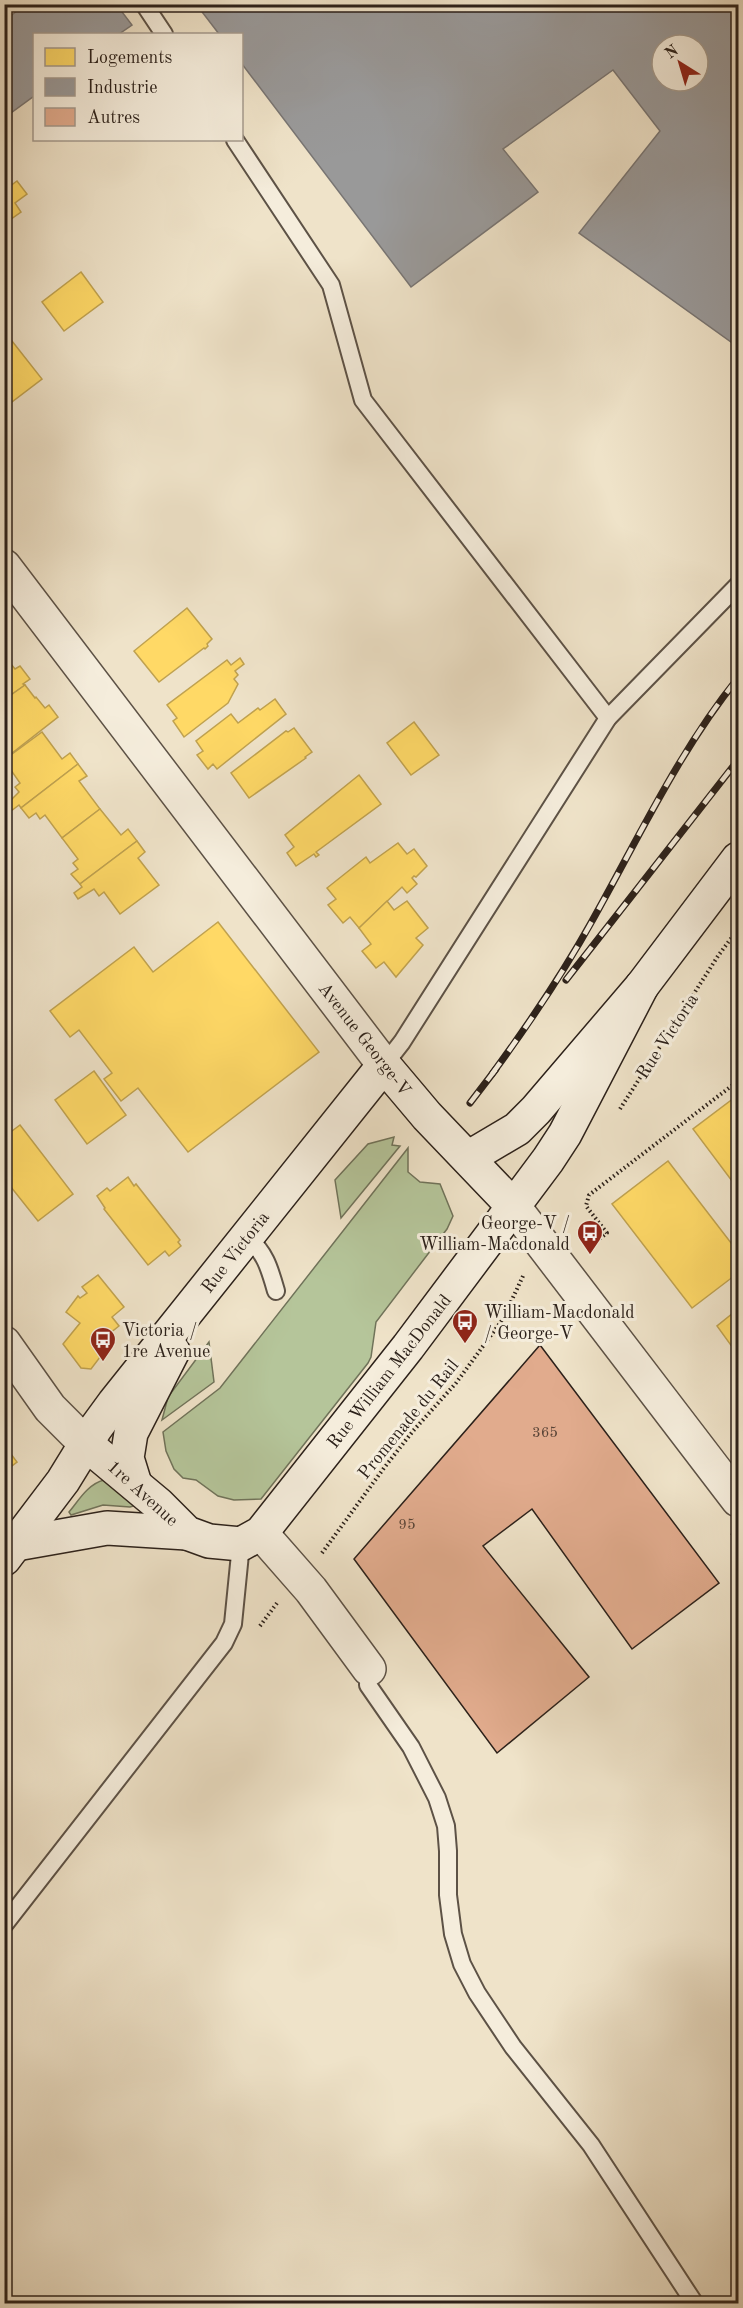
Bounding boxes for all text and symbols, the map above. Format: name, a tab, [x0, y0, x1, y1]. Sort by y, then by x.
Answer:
legend	[33, 33, 243, 141]
north arrow	[650, 33, 710, 93]
text: N	[662, 42, 682, 63]
text: Logements	[87, 49, 173, 67]
text: Industrie	[87, 79, 157, 97]
text: Autres	[87, 109, 140, 127]
street label: Avenue George-V	[315, 980, 414, 1100]
street label: Rue Victoria	[634, 990, 702, 1083]
street label: Rue Victoria	[199, 1208, 273, 1297]
place label: George-V / William-Macdonald	[419, 1215, 570, 1254]
bus stop icon: George-V / William-Macdonald	[575, 1218, 605, 1256]
street label: Rue William MacDonald	[324, 1291, 455, 1452]
place label: William-Macdonald / George-V	[484, 1304, 635, 1343]
bus stop icon: William-Macdonald / George-V	[450, 1307, 480, 1345]
place label: Victoria / 1re Avenue	[122, 1322, 210, 1361]
bus stop icon: Victoria / 1re Avenue	[88, 1325, 118, 1363]
street label: Promenade du Rail	[355, 1356, 462, 1483]
house number: 365	[532, 1426, 558, 1441]
street label: 1re Avenue	[103, 1458, 181, 1530]
house number: 95	[398, 1518, 416, 1533]

